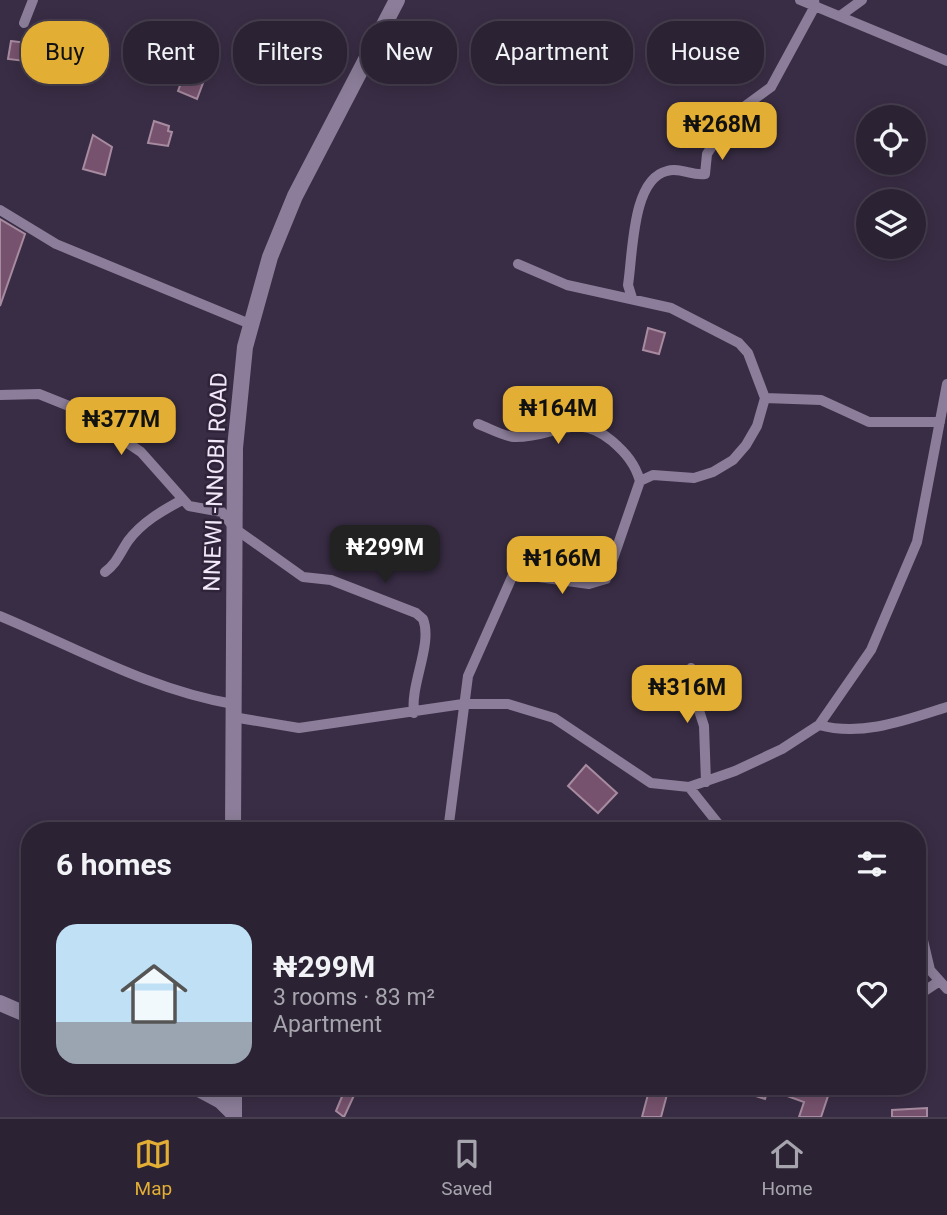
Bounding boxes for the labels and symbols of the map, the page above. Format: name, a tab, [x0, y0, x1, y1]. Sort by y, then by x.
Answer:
pin: ₦268M	[673, 102, 771, 162]
street label: NNEWI -NNOBI ROAD	[198, 372, 233, 592]
pin: ₦164M	[509, 386, 607, 446]
pin: ₦377M	[72, 398, 170, 457]
pin: ₦299M	[336, 526, 434, 585]
pin: ₦166M	[513, 536, 611, 596]
pin: ₦316M	[638, 666, 736, 725]

